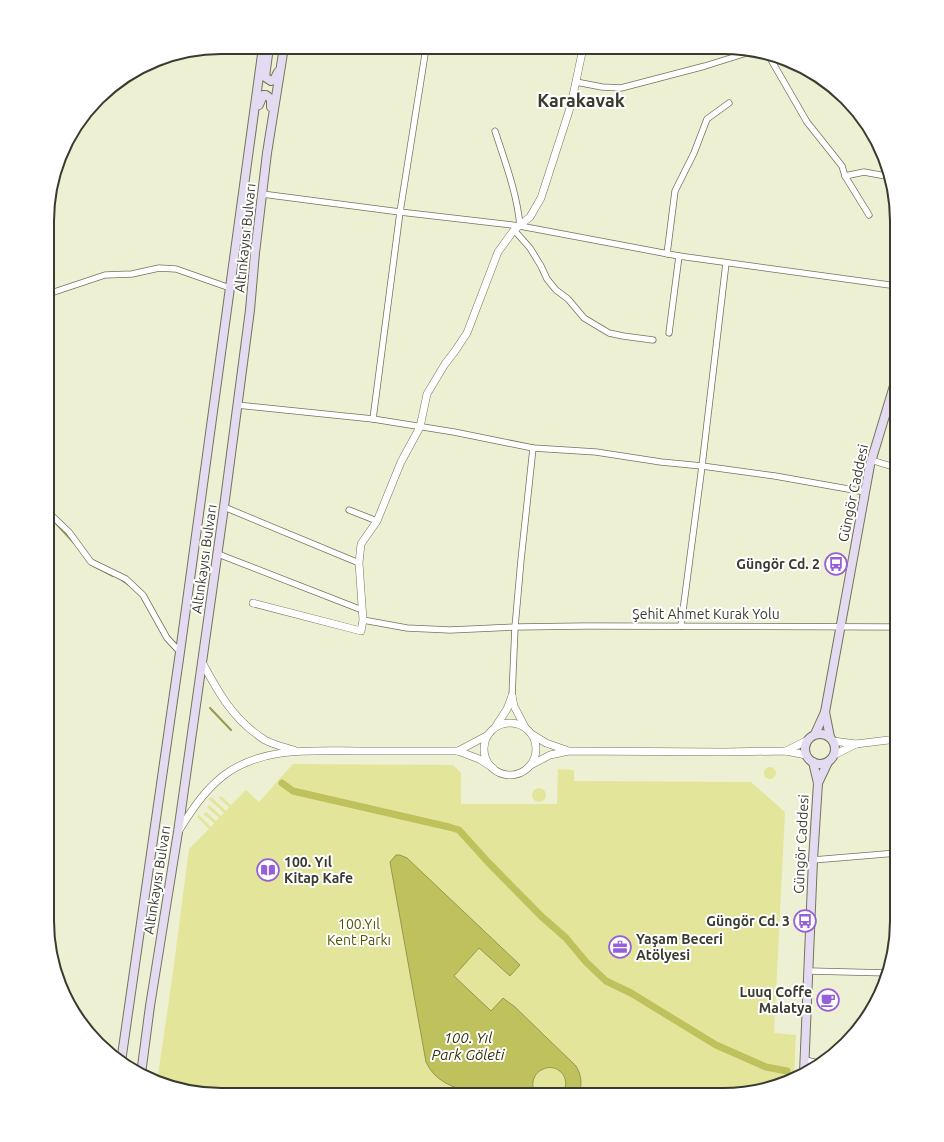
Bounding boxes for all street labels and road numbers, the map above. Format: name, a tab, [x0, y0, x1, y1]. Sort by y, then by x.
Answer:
street label: Altınkayısı Bulvarı	[231, 182, 259, 294]
street label: Güngör Caddesi	[835, 443, 871, 543]
street label: Altınkayısı Bulvarı	[188, 503, 220, 615]
street label: Şehit Ahmet Kurak Yolu	[632, 606, 780, 622]
street label: Güngör Caddesi	[790, 794, 812, 894]
street label: Altınkayısı Bulvarı	[140, 824, 174, 936]

